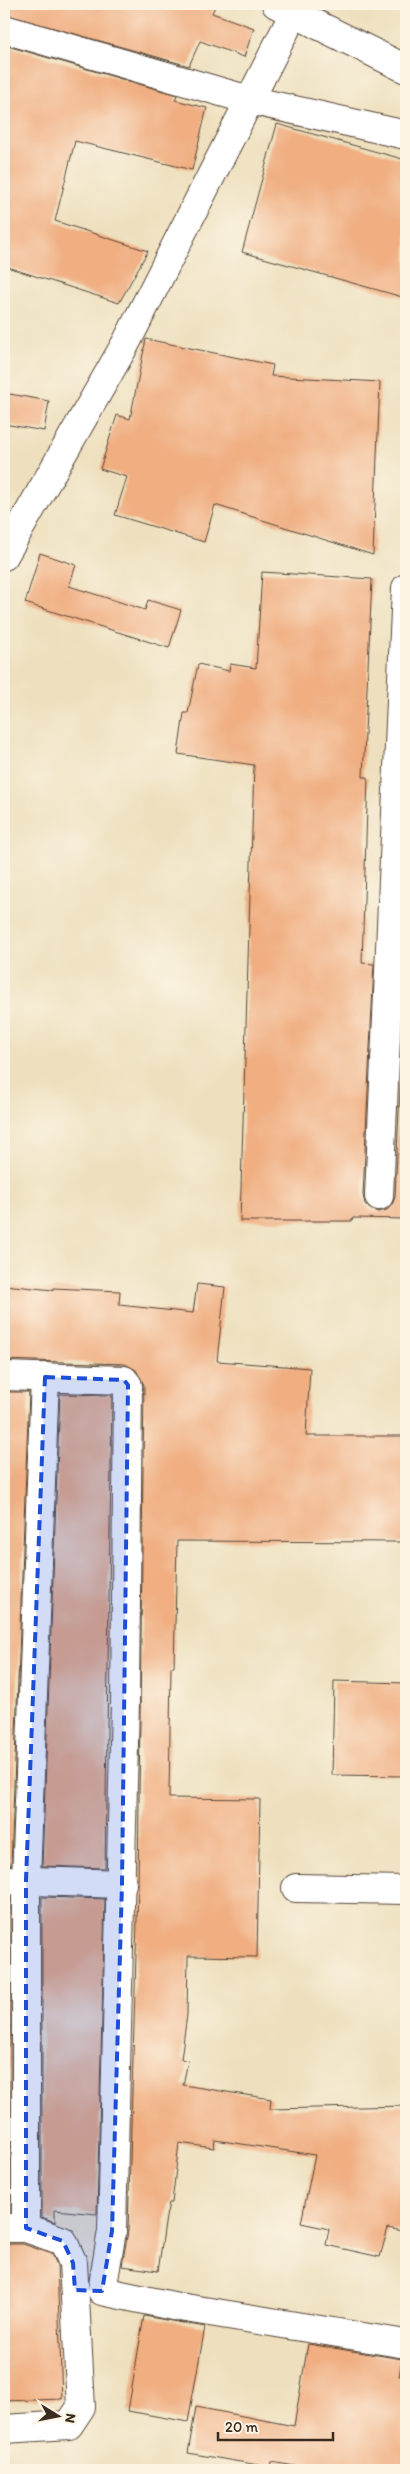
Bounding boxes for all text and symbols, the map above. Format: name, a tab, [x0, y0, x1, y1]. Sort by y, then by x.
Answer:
north arrow	[32, 2392, 82, 2442]
scale bar	[218, 2409, 332, 2441]
text: N	[61, 2412, 80, 2424]
text: 20 m	[225, 2418, 259, 2436]

